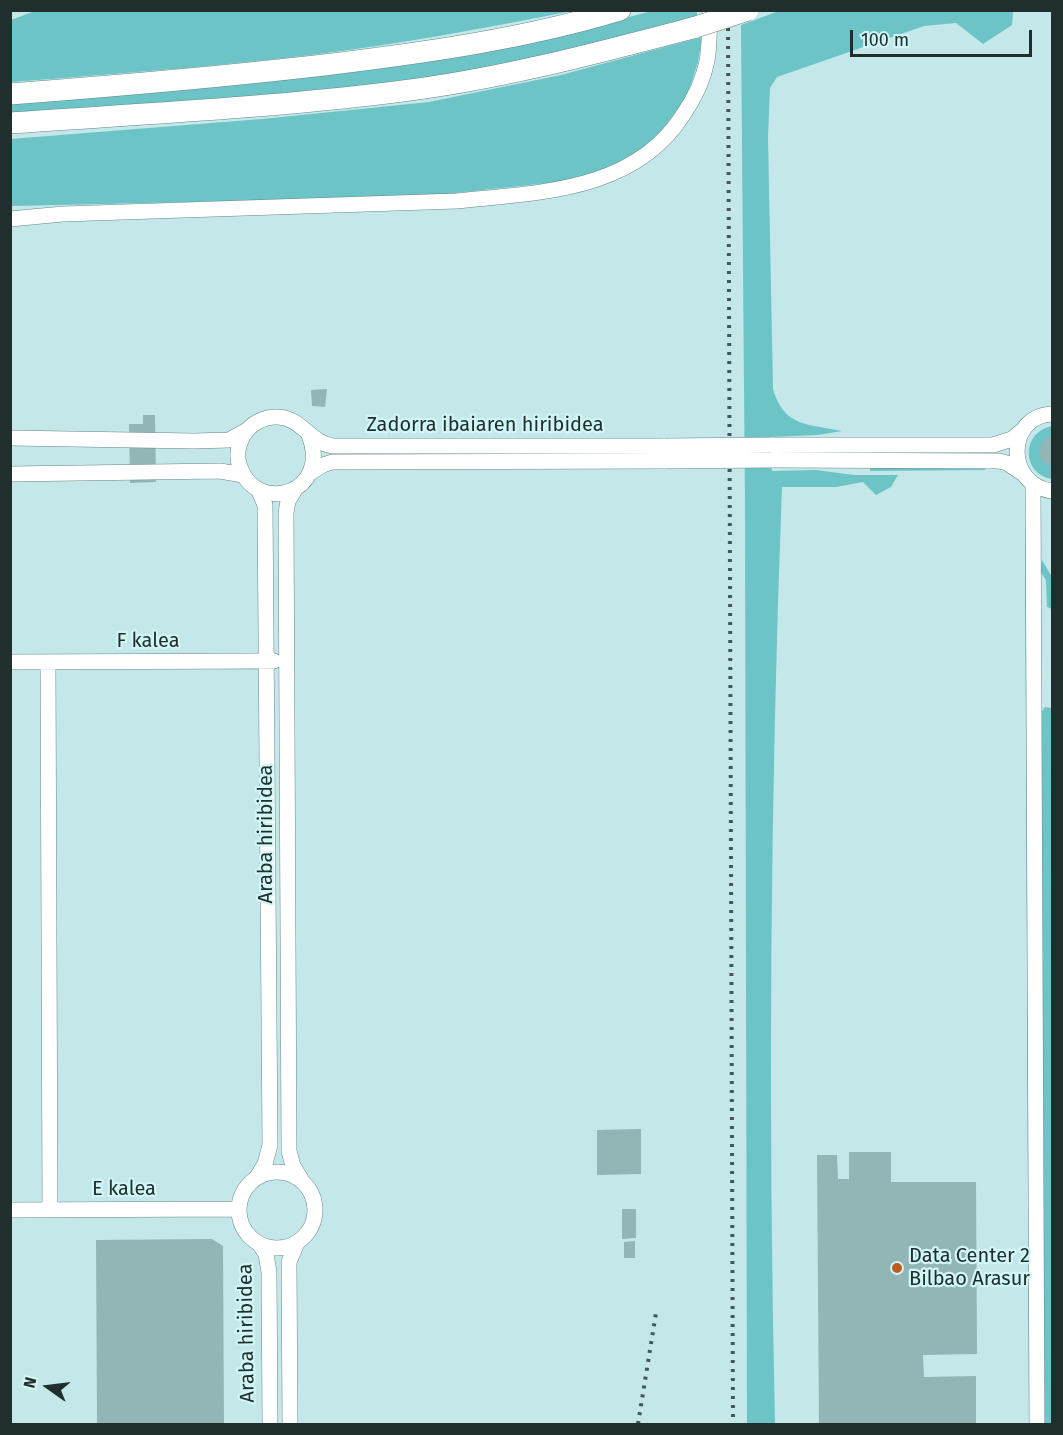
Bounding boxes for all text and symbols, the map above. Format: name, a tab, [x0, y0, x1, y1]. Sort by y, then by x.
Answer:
scale bar	[853, 18, 1034, 56]
text: 100 m	[861, 29, 909, 51]
street label: Zadorra ibaiaren hiribidea	[366, 413, 604, 437]
street label: F kalea	[116, 629, 180, 653]
street label: Araba hiribidea	[254, 765, 278, 903]
street label: E kalea	[92, 1177, 156, 1201]
place label: Data Center 2 Bilbao Arasur	[909, 1244, 1030, 1291]
marker: Data Center 2 Bilbao Arasur	[890, 1261, 904, 1275]
street label: Araba hiribidea	[234, 1263, 260, 1403]
north arrow	[18, 1357, 78, 1417]
text: N	[20, 1375, 41, 1390]

